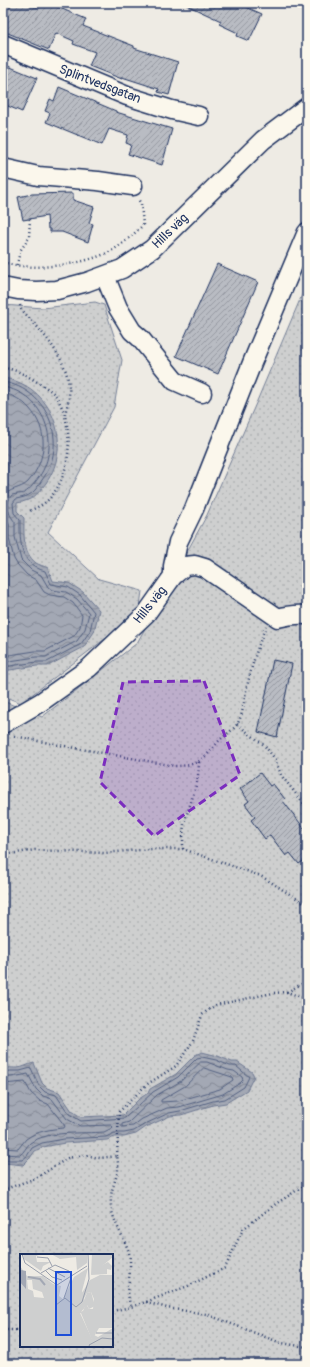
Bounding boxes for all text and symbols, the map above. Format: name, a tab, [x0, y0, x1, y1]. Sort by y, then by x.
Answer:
street label: Splintvedsgatan	[57, 61, 143, 107]
street label: Hills väg	[149, 210, 192, 252]
street label: Hills väg	[130, 583, 170, 627]
inset map	[20, 1254, 113, 1347]

